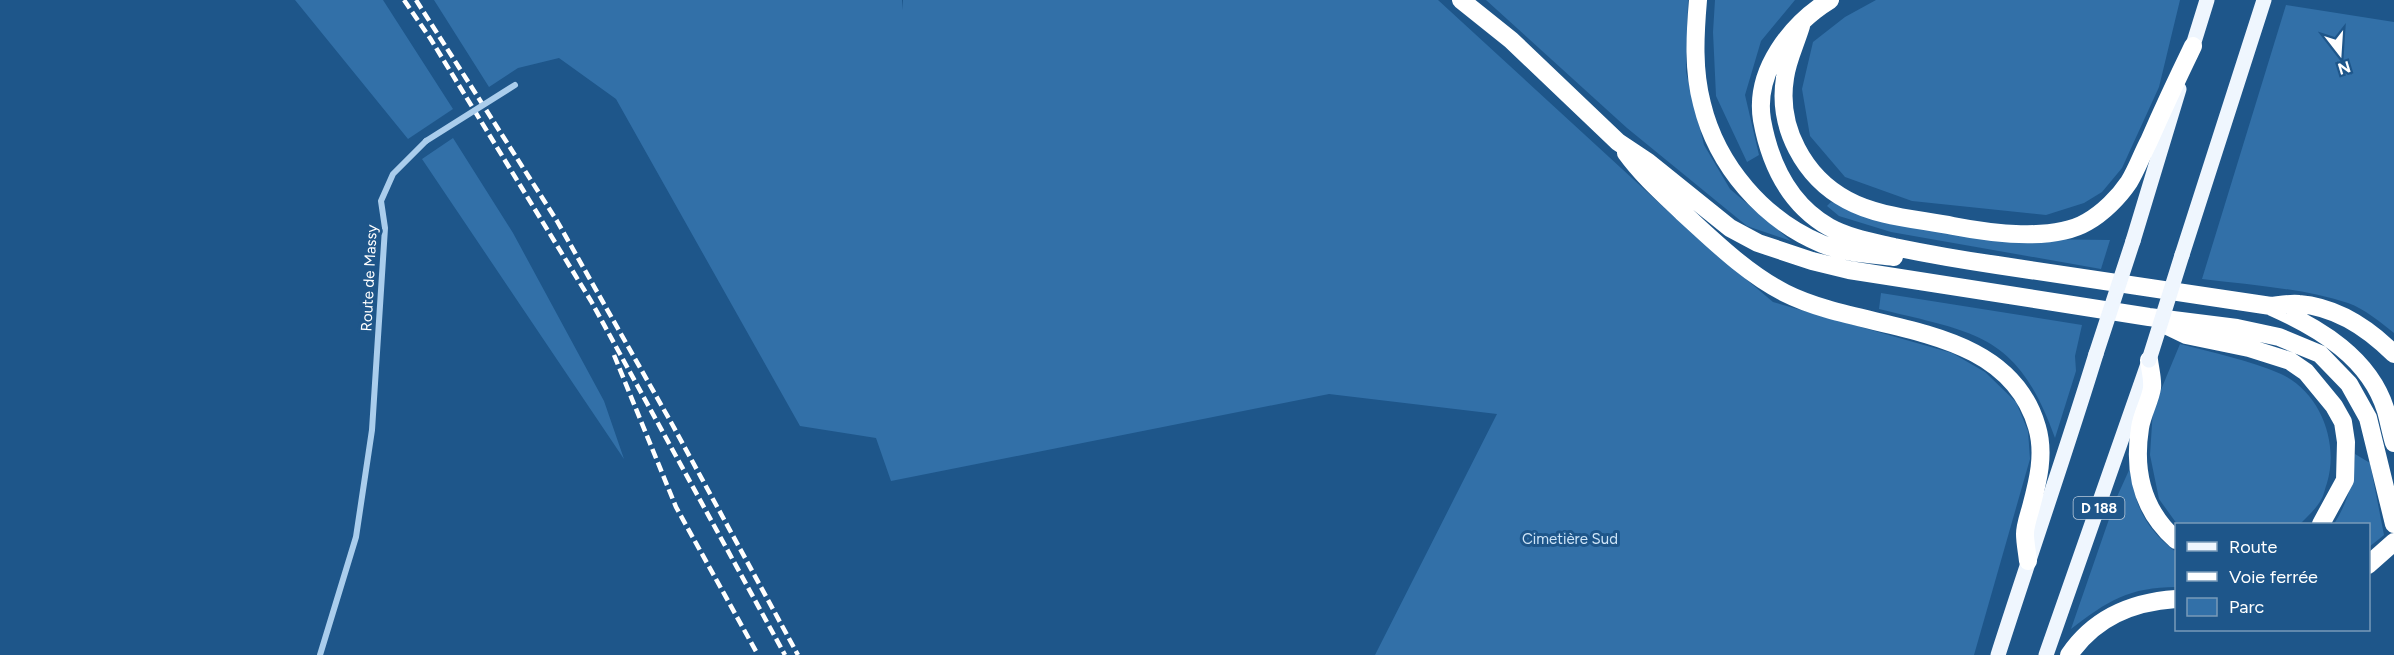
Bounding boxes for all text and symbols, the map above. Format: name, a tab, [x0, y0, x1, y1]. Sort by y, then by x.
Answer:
north arrow	[2310, 24, 2370, 84]
text: N	[2336, 57, 2353, 79]
street label: Route de Massy	[357, 224, 381, 332]
road number: D 188	[2074, 497, 2124, 519]
legend	[2175, 523, 2370, 631]
park label: Cimetière Sud	[1522, 530, 1618, 548]
text: Route	[2229, 536, 2278, 558]
text: Voie ferrée	[2229, 566, 2318, 588]
text: Parc	[2229, 596, 2265, 618]

